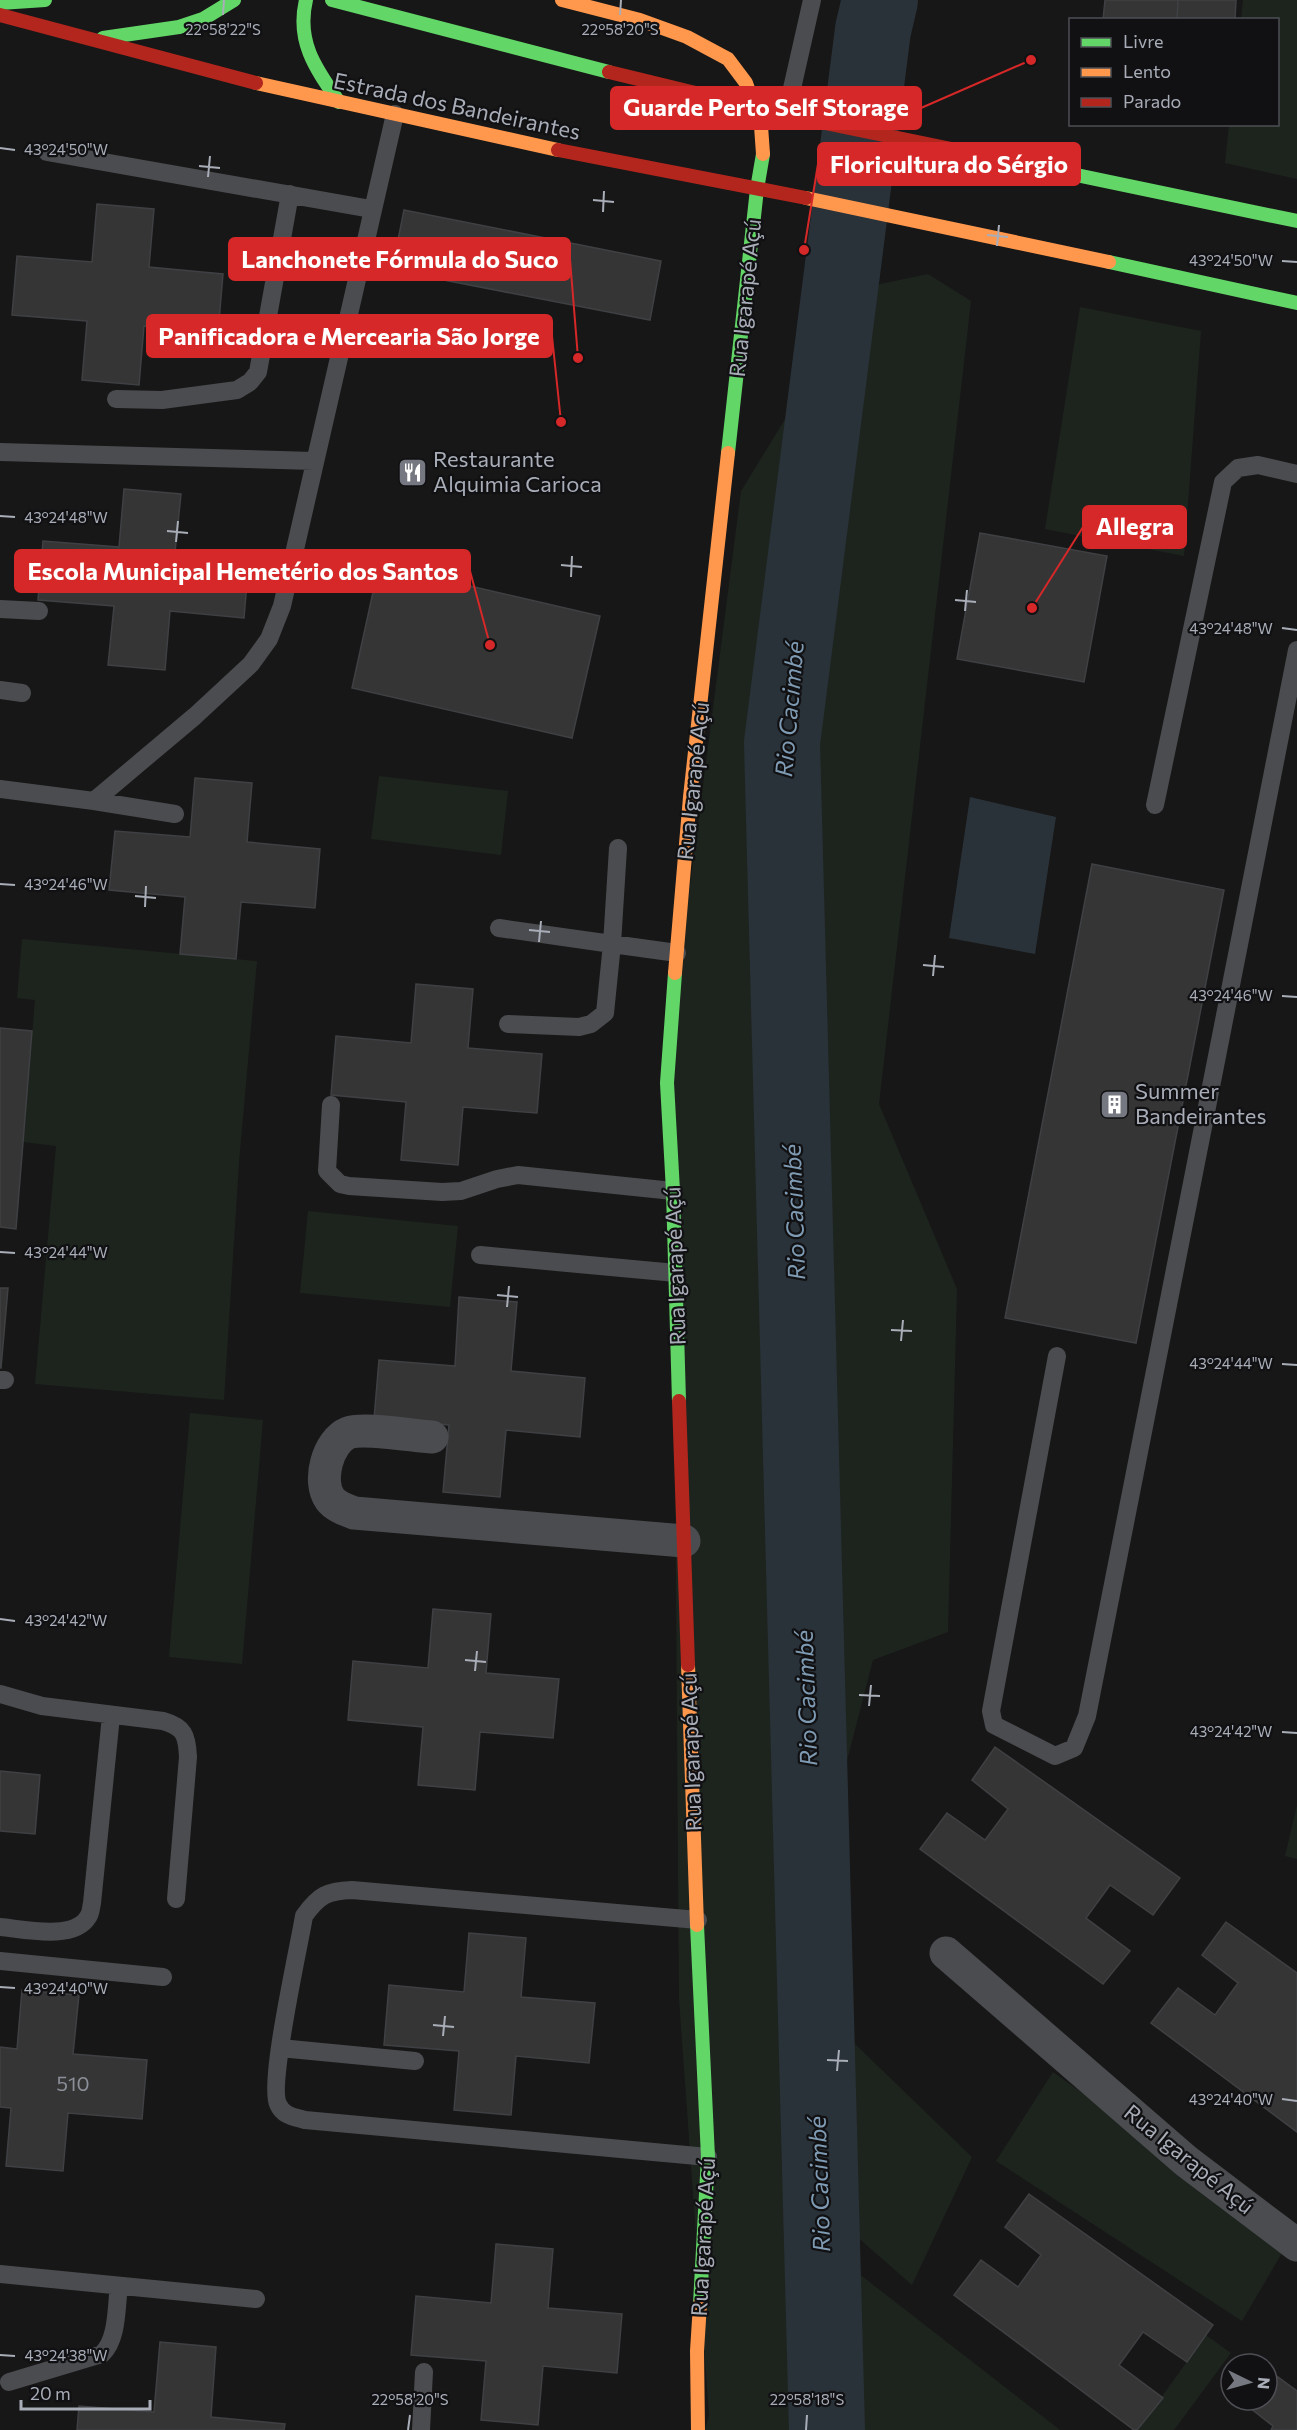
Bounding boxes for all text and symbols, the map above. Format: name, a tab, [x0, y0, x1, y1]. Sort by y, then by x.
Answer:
legend	[1069, 18, 1279, 126]
text: 22°58'22"S	[185, 20, 261, 38]
text: 22°58'20"S	[582, 20, 659, 38]
text: Livre	[1123, 30, 1164, 52]
text: Lento	[1123, 60, 1171, 82]
street label: Estrada dos Bandeirantes	[331, 66, 583, 145]
callout: Guarde Perto Self Storage	[611, 87, 921, 129]
text: Parado	[1123, 90, 1181, 112]
text: Guarde Perto Self Storage	[623, 92, 909, 121]
text: 43°24'50"W	[24, 140, 108, 158]
callout: Floricultura do Sérgio	[818, 143, 1080, 185]
text: Floricultura do Sérgio	[830, 149, 1068, 178]
street label: Rua Igarapé Açú	[723, 218, 766, 378]
callout: Lanchonete Fórmula do Suco	[229, 238, 570, 280]
text: Lanchonete Fórmula do Suco	[241, 244, 559, 273]
text: 43°24'50"W	[1189, 251, 1273, 269]
callout: Panificadora e Mercearia São Jorge	[147, 315, 552, 357]
text: Panificadora e Mercearia São Jorge	[158, 321, 540, 350]
place label: Restaurante Alquimia Carioca	[433, 445, 602, 497]
restaurant icon: Restaurante Alquimia Carioca	[396, 456, 428, 488]
callout: Allegra	[1083, 506, 1186, 548]
text: 43°24'48"W	[24, 508, 108, 526]
text: Allegra	[1096, 511, 1174, 540]
callout: Escola Municipal Hemetério dos Santos	[15, 550, 470, 592]
text: Escola Municipal Hemetério dos Santos	[27, 556, 459, 585]
text: 43°24'48"W	[1189, 619, 1273, 637]
water label: Rio Cacimbé	[768, 639, 809, 778]
street label: Rua Igarapé Açú	[671, 701, 714, 861]
text: 43°24'46"W	[24, 875, 108, 893]
text: 43°24'46"W	[1189, 986, 1273, 1004]
place label: Summer Bandeirantes	[1135, 1077, 1266, 1129]
building icon: Summer Bandeirantes	[1098, 1088, 1130, 1120]
water label: Rio Cacimbé	[777, 1142, 810, 1281]
street label: Rua Igarapé Açú	[658, 1186, 691, 1346]
text: 43°24'44"W	[24, 1243, 108, 1261]
text: 43°24'44"W	[1189, 1354, 1273, 1372]
text: 43°24'42"W	[25, 1611, 107, 1629]
water label: Rio Cacimbé	[789, 1628, 822, 1767]
street label: Rua Igarapé Açú	[674, 1672, 707, 1832]
text: 43°24'42"W	[1190, 1722, 1272, 1740]
text: 43°24'40"W	[24, 1979, 108, 1997]
house number: 510	[56, 2071, 90, 2095]
text: 43°24'40"W	[1189, 2090, 1273, 2108]
street label: Rua Igarapé Açú	[1119, 2098, 1260, 2219]
water label: Rio Cacimbé	[802, 2114, 835, 2253]
street label: Rua Igarapé Açú	[685, 2157, 720, 2317]
text: 43°24'38"W	[24, 2346, 108, 2364]
north arrow	[1219, 2352, 1279, 2412]
scale bar	[21, 2373, 150, 2411]
text: N	[1254, 2377, 1274, 2390]
text: 20 m	[30, 2382, 71, 2404]
text: 22°58'20"S	[372, 2390, 449, 2408]
text: 22°58'18"S	[770, 2390, 844, 2408]

